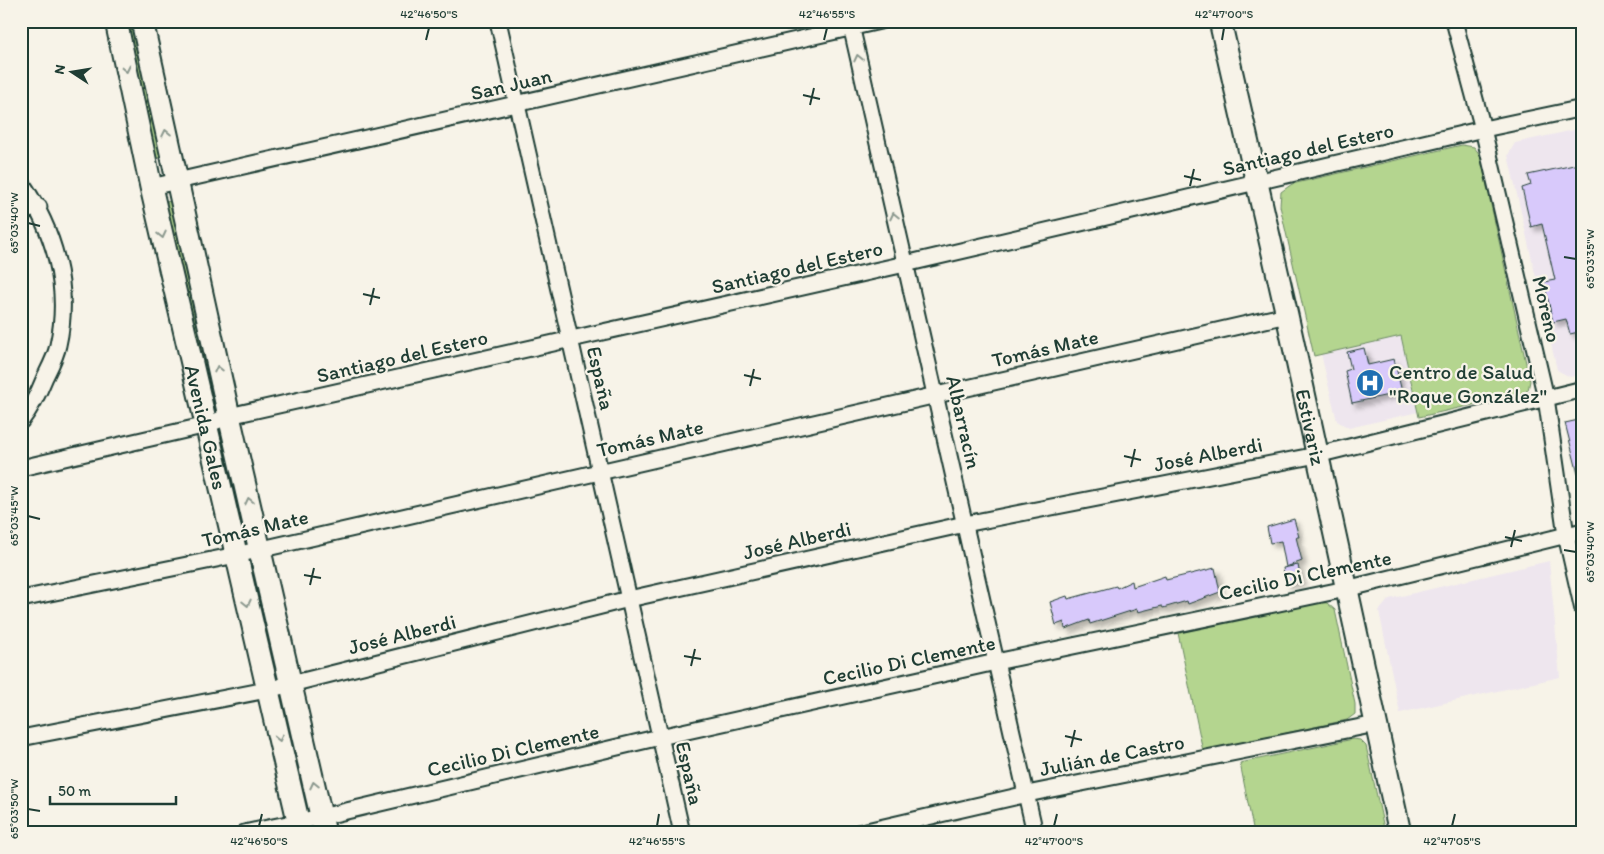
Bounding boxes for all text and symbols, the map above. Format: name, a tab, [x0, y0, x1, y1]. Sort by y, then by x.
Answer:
text: 42°46'50"S	[400, 7, 458, 21]
text: 42°46'55"S	[799, 7, 856, 21]
text: 42°47'00"S	[1195, 7, 1253, 21]
north arrow	[48, 48, 98, 98]
one-way arrow	[853, 53, 864, 62]
text: N	[50, 63, 69, 76]
street label: San Juan	[468, 63, 554, 105]
one-way arrow	[120, 64, 131, 73]
street label: Santiago del Estero	[1220, 117, 1396, 181]
one-way arrow	[161, 128, 172, 137]
text: 65°03'40"W	[7, 192, 21, 254]
one-way arrow	[890, 212, 900, 221]
text: 65°03'35"W	[1583, 229, 1597, 289]
one-way arrow	[156, 230, 167, 239]
street label: Santiago del Estero	[709, 235, 885, 299]
street label: Moreno	[1527, 273, 1567, 345]
street label: Santiago del Estero	[314, 324, 490, 388]
street label: Tomás Mate	[989, 324, 1101, 372]
street label: España	[582, 344, 620, 412]
place label: Centro de Salud "Roque González"	[1389, 359, 1547, 408]
street label: Avenida Gales	[180, 362, 233, 492]
one-way arrow	[213, 364, 224, 373]
hospital icon: Centro de Salud "Roque González"	[1355, 368, 1385, 398]
street label: Albarracín	[941, 373, 987, 471]
street label: Estivariz	[1291, 386, 1332, 468]
street label: Tomás Mate	[594, 414, 706, 462]
street label: José Alberdi	[1152, 431, 1264, 477]
text: 65°03'45"W	[7, 486, 21, 546]
one-way arrow	[244, 497, 255, 506]
street label: Tomás Mate	[199, 504, 311, 552]
street label: José Alberdi	[741, 515, 853, 565]
text: 65°03'40"W	[1583, 521, 1597, 583]
street label: Cecilio Di Clemente	[1216, 544, 1394, 606]
one-way arrow	[241, 598, 252, 607]
street label: José Alberdi	[346, 609, 458, 659]
street label: Cecilio Di Clemente	[820, 629, 998, 691]
street label: Cecilio Di Clemente	[425, 718, 601, 782]
street label: Julián de Castro	[1038, 729, 1186, 781]
one-way arrow	[273, 733, 284, 742]
street label: España	[671, 739, 709, 807]
scale bar	[50, 774, 176, 806]
text: 65°03'50"W	[7, 779, 21, 839]
one-way arrow	[309, 781, 320, 790]
text: 50 m	[58, 782, 91, 800]
text: 42°46'50"S	[230, 834, 288, 848]
text: 42°46'55"S	[629, 834, 686, 848]
text: 42°47'00"S	[1025, 834, 1083, 848]
text: 42°47'05"S	[1423, 834, 1481, 848]

